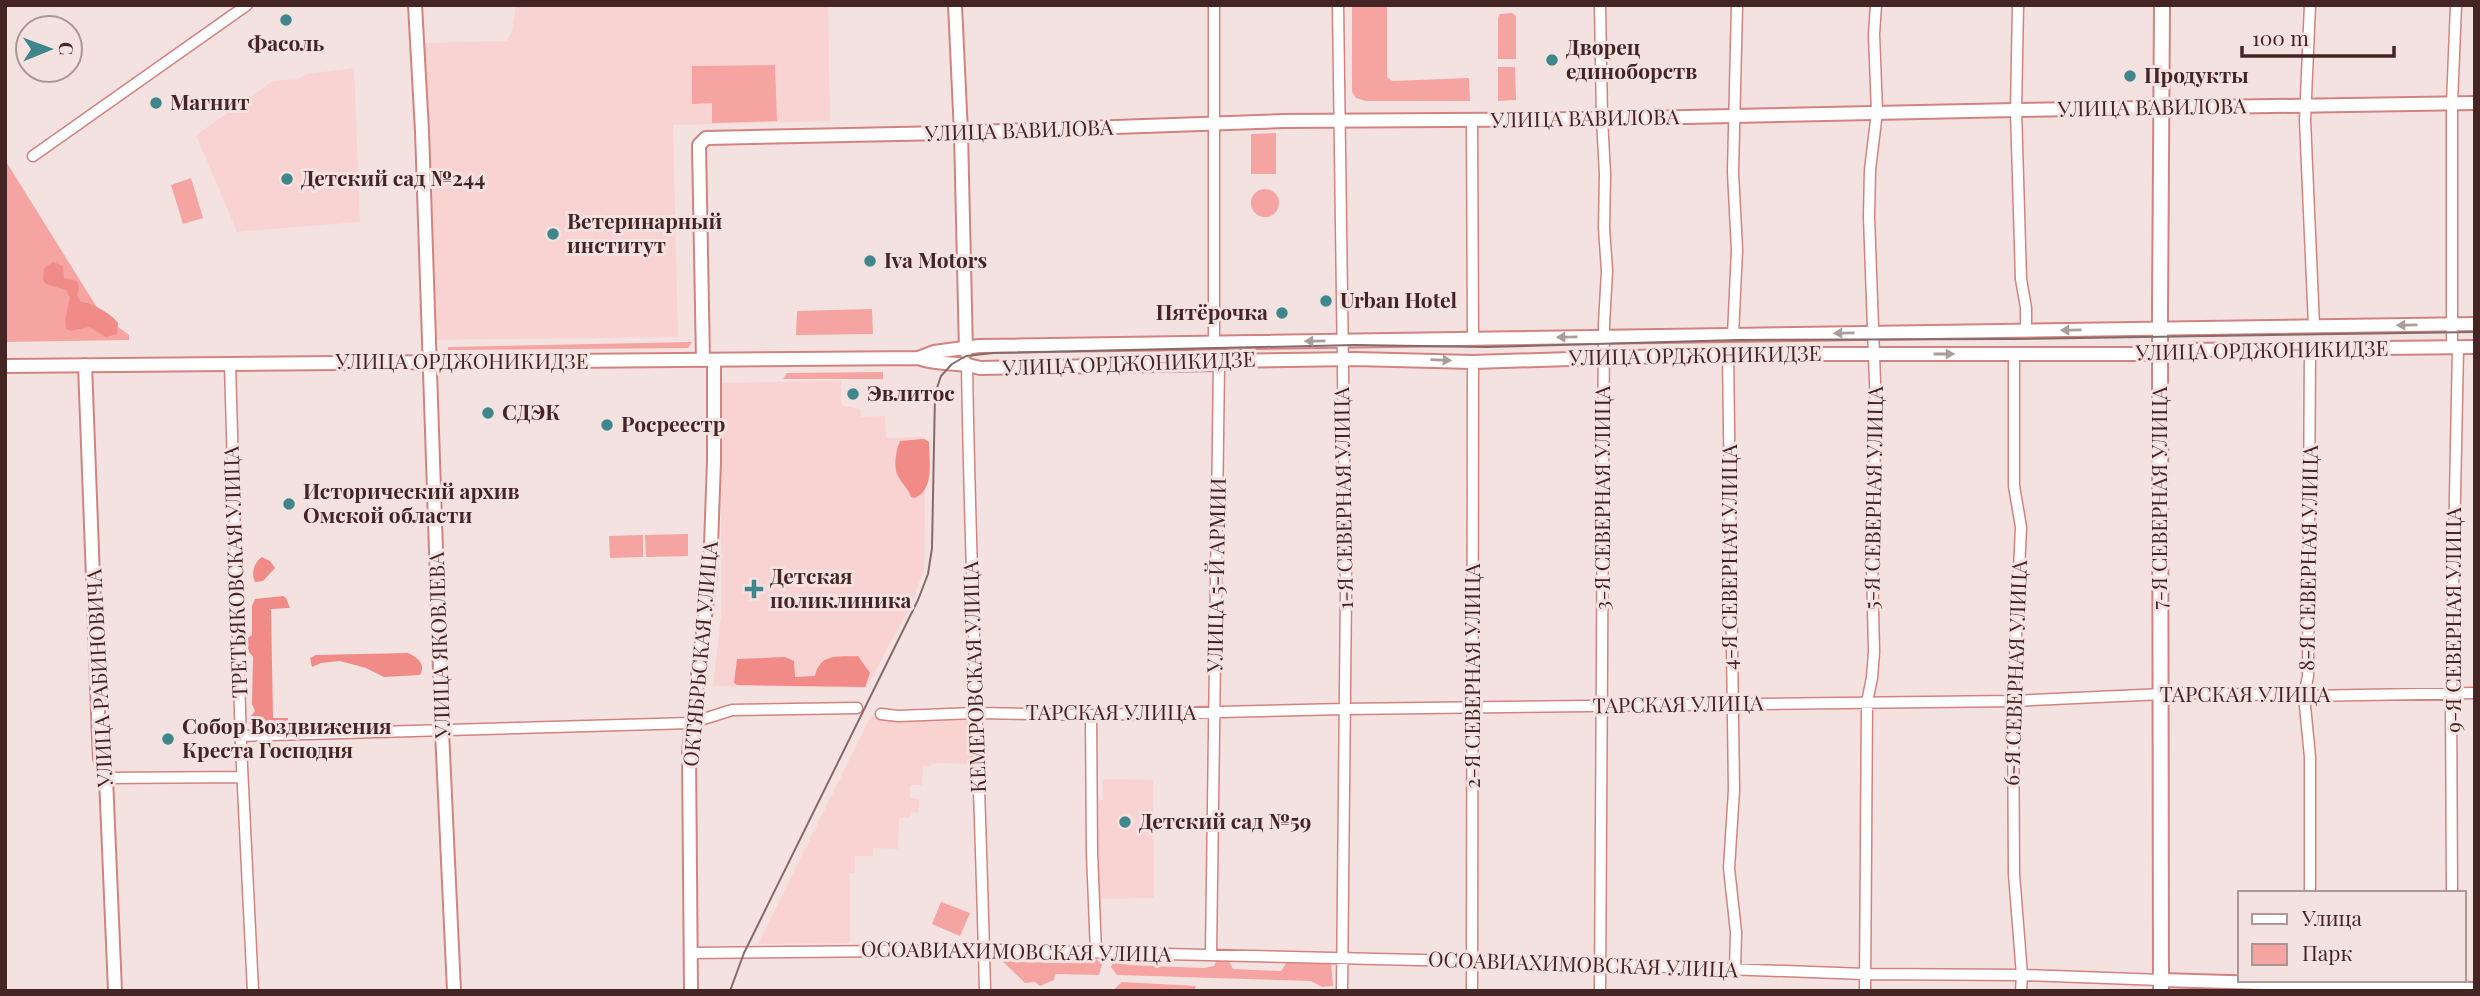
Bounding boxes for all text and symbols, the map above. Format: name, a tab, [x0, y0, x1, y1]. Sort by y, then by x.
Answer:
marker: Фасоль	[278, 12, 294, 28]
north arrow	[14, 14, 84, 84]
scale bar	[2242, 14, 2394, 58]
text: 100 m	[2252, 23, 2309, 51]
place label: Фасоль	[248, 28, 324, 56]
place label: Дворец единоборств	[1566, 32, 1697, 84]
text: С	[54, 42, 80, 56]
marker: Дворец единоборств	[1544, 52, 1560, 68]
place label: Продукты	[2144, 60, 2249, 88]
marker: Продукты	[2122, 68, 2138, 84]
place label: Магнит	[170, 87, 249, 115]
street label: УЛИЦА ВАВИЛОВА	[2056, 90, 2247, 122]
marker: Магнит	[148, 95, 164, 111]
street label: УЛИЦА ВАВИЛОВА	[1489, 101, 1680, 133]
street label: УЛИЦА ВАВИЛОВА	[923, 112, 1114, 146]
place label: Детский сад №244	[301, 163, 485, 191]
marker: Детский сад №244	[279, 171, 295, 187]
place label: Ветеринарный институт	[567, 206, 723, 258]
marker: Ветеринарный институт	[545, 226, 561, 242]
place label: Iva Motors	[884, 245, 987, 273]
marker: Iva Motors	[862, 253, 878, 269]
place label: Urban Hotel	[1340, 285, 1458, 313]
marker: Urban Hotel	[1318, 293, 1334, 309]
place label: Пятёрочка	[1156, 297, 1268, 325]
marker: Пятёрочка	[1274, 305, 1290, 321]
one-way arrow	[2395, 319, 2417, 330]
one-way arrow	[2060, 324, 2082, 335]
one-way arrow	[1833, 327, 1855, 339]
one-way arrow	[1556, 331, 1578, 343]
street label: УЛИЦА ОРДЖОНИКИДЗЕ	[2134, 333, 2389, 365]
one-way arrow	[1304, 335, 1326, 347]
street label: УЛИЦА ОРДЖОНИКИДЗЕ	[1567, 338, 1822, 370]
street label: УЛИЦА ОРДЖОНИКИДЗЕ	[1001, 344, 1256, 380]
street label: УЛИЦА ОРДЖОНИКИДЗЕ	[334, 346, 589, 374]
one-way arrow	[1933, 348, 1955, 360]
one-way arrow	[1430, 355, 1452, 366]
place label: Эвлитос	[867, 378, 955, 406]
street label: 3-Я СЕВЕРНАЯ УЛИЦА	[1587, 385, 1615, 610]
street label: 5-Я СЕВЕРНАЯ УЛИЦА	[1856, 385, 1888, 610]
marker: Эвлитос	[845, 386, 861, 402]
street label: 1-Я СЕВЕРНАЯ УЛИЦА	[1326, 386, 1358, 609]
street label: 7-Я СЕВЕРНАЯ УЛИЦА	[2144, 386, 2172, 610]
place label: СДЭК	[502, 397, 560, 425]
marker: СДЭК	[480, 405, 496, 421]
place label: Росреестр	[621, 409, 725, 437]
marker: Росреестр	[599, 417, 615, 433]
street label: 4-Я СЕВЕРНАЯ УЛИЦА	[1714, 444, 1742, 670]
street label: 8-Я СЕВЕРНАЯ УЛИЦА	[2291, 444, 2323, 671]
street label: ТРЕТЬЯКОВСКАЯ УЛИЦА	[216, 445, 252, 699]
place label: Исторический архив Омской области	[303, 476, 520, 528]
street label: УЛИЦА 5-Й АРМИИ	[1199, 477, 1231, 673]
marker: Исторический архив Омской области	[281, 496, 297, 512]
street label: 9-Я СЕВЕРНАЯ УЛИЦА	[2438, 506, 2466, 733]
street label: ОКТЯБРЬСКАЯ УЛИЦА	[675, 539, 723, 768]
street label: УЛИЦА ЯКОВЛЕВА	[421, 551, 455, 740]
street label: 6-Я СЕВЕРНАЯ УЛИЦА	[1996, 559, 2032, 786]
street label: КЕМЕРОВСКАЯ УЛИЦА	[955, 560, 991, 793]
place label: Детская поликлиника	[770, 561, 912, 613]
street label: 2-Я СЕВЕРНАЯ УЛИЦА	[1457, 563, 1485, 788]
street label: УЛИЦА РАБИНОВИЧА	[78, 567, 118, 789]
marker: Детская поликлиника	[744, 579, 764, 599]
street label: ТАРСКАЯ УЛИЦА	[2160, 679, 2331, 707]
street label: ТАРСКАЯ УЛИЦА	[1592, 688, 1764, 718]
street label: ТАРСКАЯ УЛИЦА	[1026, 697, 1197, 725]
place label: Собор Воздвижения Креста Господня	[182, 711, 391, 763]
marker: Собор Воздвижения Креста Господня	[160, 731, 176, 747]
place label: Детский сад №59	[1139, 806, 1311, 834]
marker: Детский сад №59	[1117, 814, 1133, 830]
legend	[2238, 891, 2466, 982]
text: Улица	[2301, 903, 2363, 931]
street label: ОСОАВИАХИМОВСКАЯ УЛИЦА	[861, 933, 1172, 967]
text: Парк	[2302, 938, 2352, 966]
street label: ОСОАВИАХИМОВСКАЯ УЛИЦА	[1428, 944, 1739, 982]

